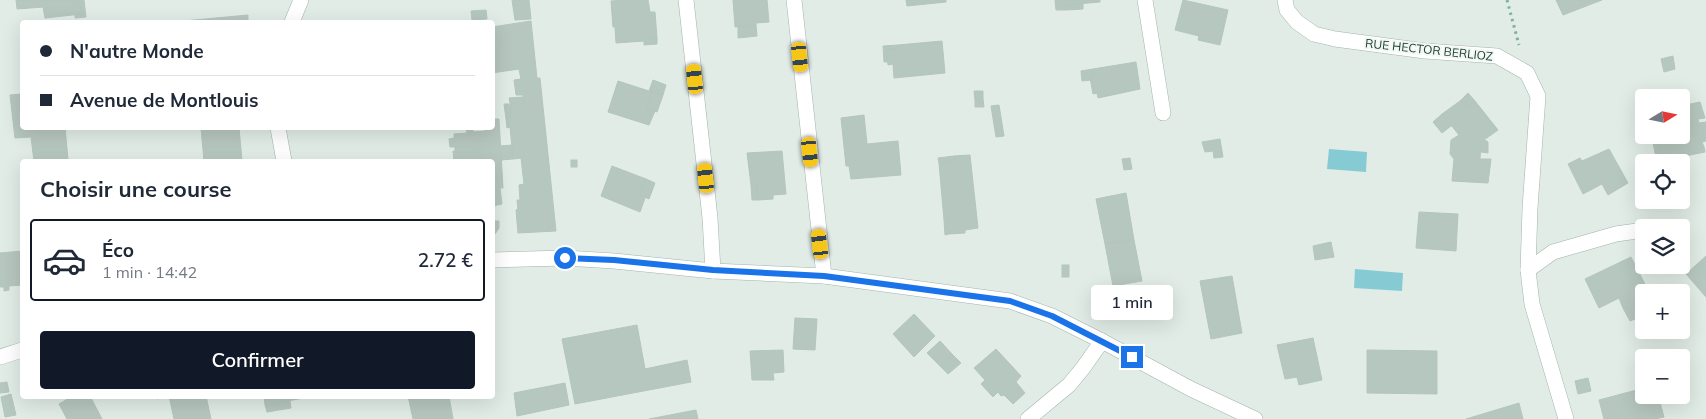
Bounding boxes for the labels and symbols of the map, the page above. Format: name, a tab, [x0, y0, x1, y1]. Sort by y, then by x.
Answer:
street label: RUE HECTOR BERLIOZ	[1364, 35, 1494, 64]
car	[790, 41, 809, 73]
car	[685, 63, 704, 95]
north arrow	[1635, 89, 1690, 144]
car	[800, 136, 819, 168]
car	[696, 162, 715, 194]
car	[810, 228, 829, 260]
route start	[554, 247, 576, 269]
callout: 1 min	[1091, 284, 1173, 320]
route end	[1121, 346, 1143, 368]

